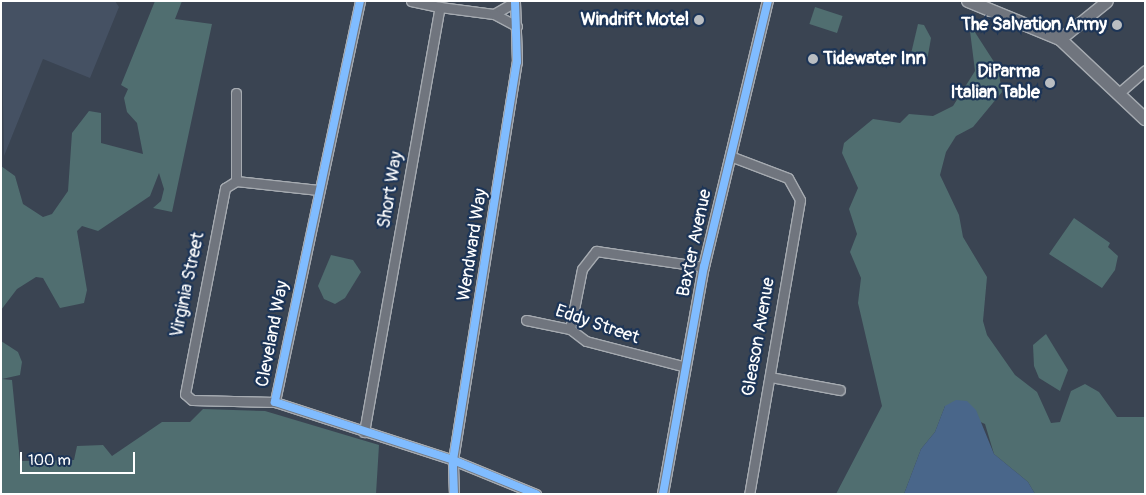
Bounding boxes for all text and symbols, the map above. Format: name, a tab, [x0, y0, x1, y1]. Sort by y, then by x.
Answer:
place label: Windrift Motel	[580, 9, 689, 31]
marker: Windrift Motel	[693, 14, 705, 26]
place label: The Salvation Army	[961, 14, 1107, 36]
marker: The Salvation Army	[1111, 19, 1123, 31]
place label: Tidewater Inn	[823, 48, 926, 70]
marker: Tidewater Inn	[807, 53, 819, 65]
place label: DiParma Italian Table	[951, 62, 1040, 104]
marker: DiParma Italian Table	[1044, 77, 1056, 89]
street label: Short Way	[374, 150, 408, 230]
street label: Wendward Way	[453, 187, 493, 303]
street label: Baxter Avenue	[673, 187, 717, 299]
street label: Virginia Street	[166, 230, 210, 340]
street label: Gleason Avenue	[738, 276, 780, 398]
street label: Cleveland Way	[252, 279, 294, 389]
street label: Eddy Street	[552, 301, 642, 349]
scale bar	[22, 442, 138, 474]
text: 100 m	[28, 451, 71, 470]

